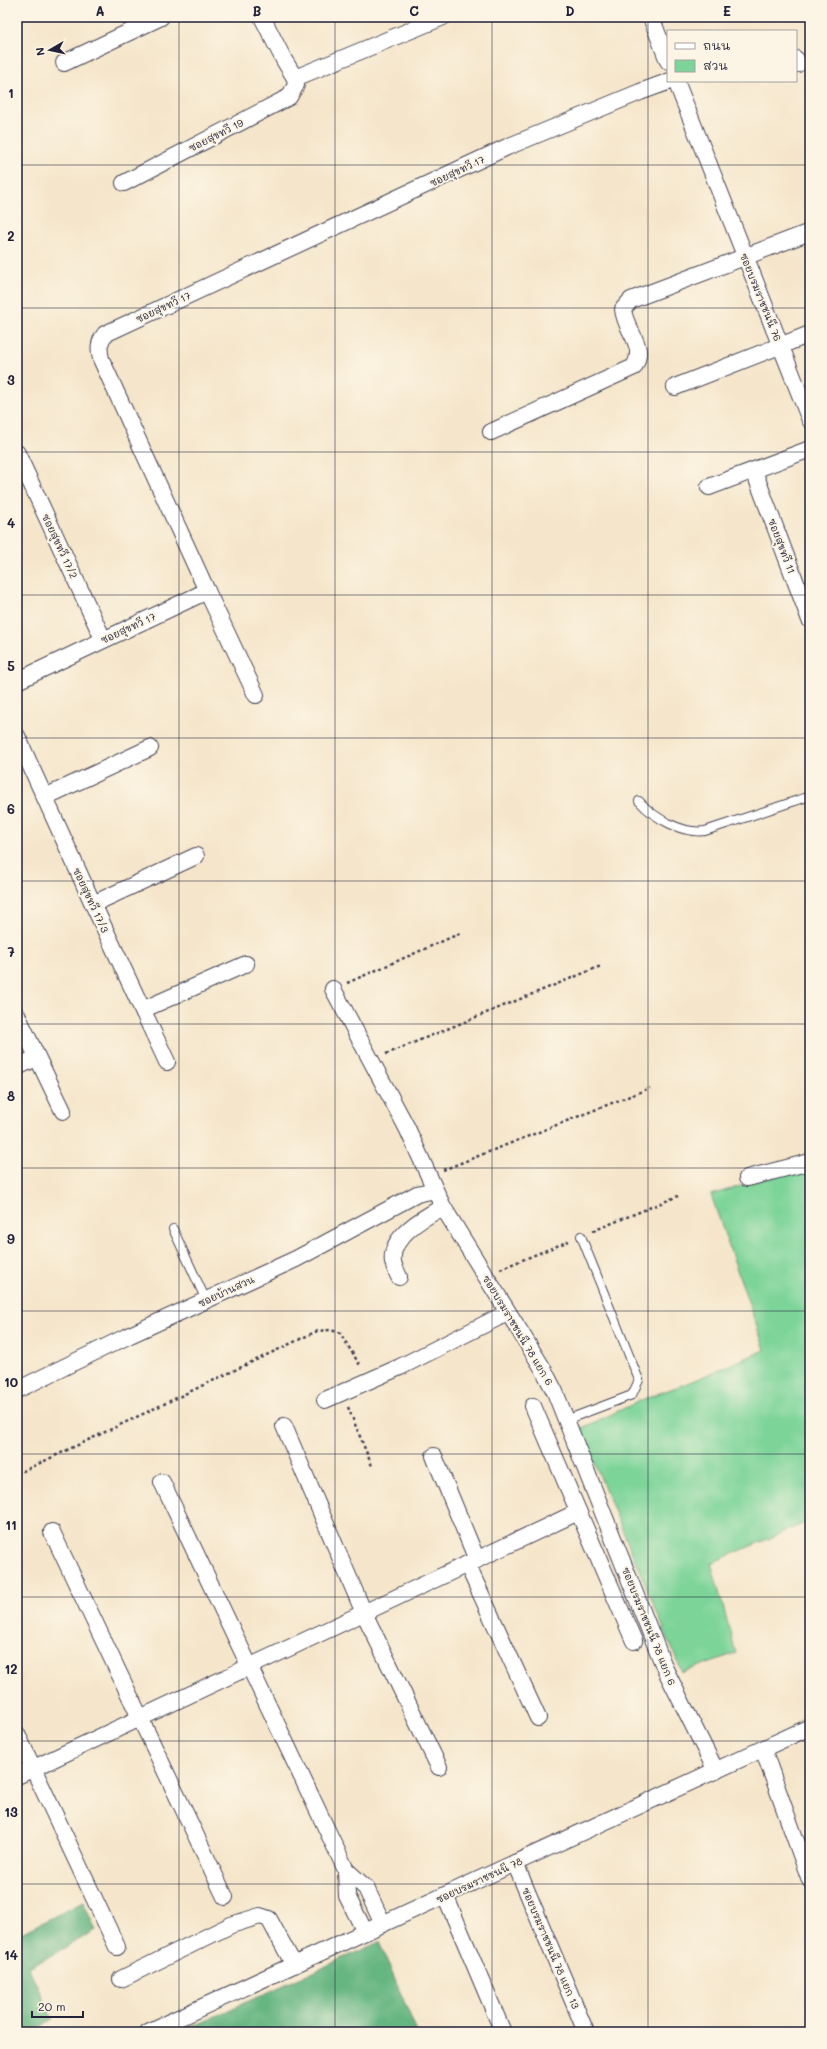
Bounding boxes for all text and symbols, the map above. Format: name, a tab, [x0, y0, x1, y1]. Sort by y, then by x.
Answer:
text: A	[95, 2, 105, 19]
text: B	[253, 2, 262, 19]
text: C	[409, 2, 419, 19]
text: D	[565, 2, 575, 19]
text: E	[723, 2, 731, 19]
north arrow	[30, 30, 70, 70]
legend	[667, 30, 797, 82]
text: ถนน	[703, 37, 731, 53]
text: N	[32, 46, 48, 57]
text: สวน	[703, 57, 728, 73]
text: 1	[8, 84, 14, 101]
street label: ซอยสุขทวี 19	[186, 115, 246, 156]
street label: ซอยสุขทวี 17	[427, 152, 488, 191]
text: 2	[7, 227, 15, 244]
street label: ซอยบรมราชชนนี 76	[737, 251, 785, 343]
street label: ซอยสุขทวี 17	[133, 288, 194, 327]
text: 3	[7, 371, 15, 388]
street label: ซอยสุขทวี 17/2	[38, 511, 81, 581]
text: 4	[7, 514, 15, 531]
street label: ซอยสุขทวี 11	[764, 516, 799, 576]
street label: ซอยสุขทวี 17	[98, 609, 159, 648]
text: 5	[7, 657, 15, 674]
text: 6	[7, 800, 15, 817]
street label: ซอยสุขทวี 17/3	[69, 865, 112, 935]
text: 7	[7, 943, 15, 960]
text: 8	[7, 1087, 15, 1104]
text: 9	[7, 1230, 15, 1247]
street label: ซอยบ้านสวน	[196, 1272, 257, 1310]
street label: ซอยบรมราชชนนี 78 แยก 6	[480, 1272, 556, 1388]
text: 10	[4, 1373, 18, 1390]
text: 11	[5, 1516, 17, 1533]
street label: ซอยบรมราชชนนี 78 แยก 6	[619, 1565, 679, 1687]
text: 12	[4, 1660, 18, 1677]
text: 13	[4, 1803, 18, 1820]
street label: ซอยบรมราชชนนี 78	[434, 1854, 524, 1906]
street label: ซอยบรมราชชนนี 78 แยก 13	[519, 1885, 583, 2011]
text: 14	[4, 1946, 18, 1963]
scale bar	[32, 1993, 83, 2019]
text: 20 m	[38, 1998, 66, 2014]

